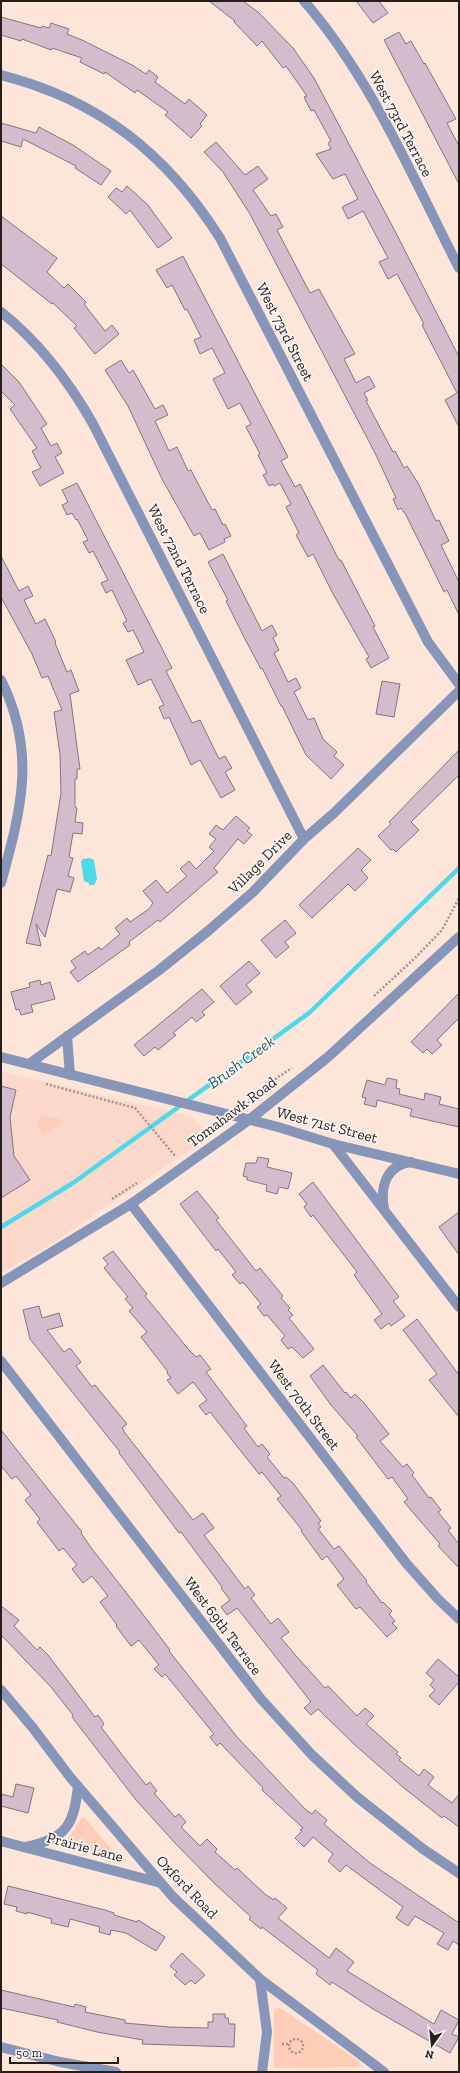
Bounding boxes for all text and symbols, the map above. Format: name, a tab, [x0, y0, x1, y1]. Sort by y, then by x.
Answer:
street label: West 73rd Terrace	[366, 68, 436, 180]
street label: West 73rd Street	[253, 280, 318, 384]
street label: West 72nd Terrace	[144, 502, 214, 616]
street label: Village Drive	[224, 826, 296, 898]
water label: Brush Creek	[204, 1031, 278, 1093]
street label: Tomahawk Road	[184, 1072, 281, 1151]
street label: West 71st Street	[275, 1103, 380, 1147]
street label: West 70th Street	[264, 1356, 344, 1454]
street label: West 69th Terrace	[180, 1573, 266, 1679]
street label: Prairie Lane	[45, 1828, 125, 1866]
street label: Oxford Road	[152, 1852, 222, 1923]
north arrow	[412, 2025, 452, 2065]
scale bar	[10, 2039, 118, 2065]
text: 50 m	[16, 2046, 43, 2060]
text: N	[423, 2047, 435, 2062]

